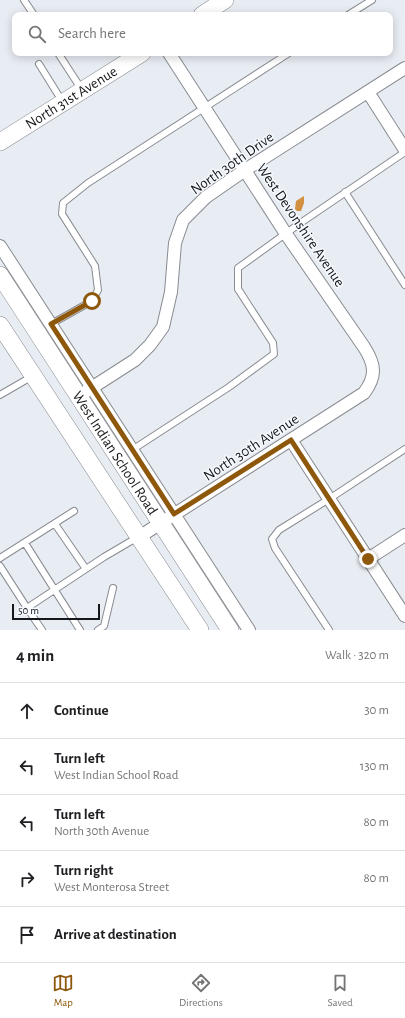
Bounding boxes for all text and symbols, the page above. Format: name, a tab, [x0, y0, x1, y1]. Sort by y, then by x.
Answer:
search box	[12, 12, 393, 56]
icon: search	[26, 23, 48, 45]
text: Search here	[58, 26, 126, 41]
street label: North 31st Avenue	[23, 64, 120, 132]
street label: North 30th Drive	[188, 129, 277, 197]
street label: West Devonshire Avenue	[254, 161, 347, 290]
route start	[83, 292, 101, 310]
street label: West Indian School Road	[69, 389, 160, 518]
street label: North 30th Avenue	[201, 411, 302, 484]
route end	[359, 550, 377, 568]
scale bar	[12, 602, 100, 621]
text: 50 m	[18, 605, 39, 616]
text: 4 min	[16, 647, 54, 664]
text: Walk · 320 m	[325, 649, 389, 662]
icon: ahead	[16, 700, 38, 722]
text: Continue	[54, 703, 109, 718]
text: 30 m	[364, 704, 389, 717]
text: Turn left	[54, 751, 105, 766]
icon: left	[16, 756, 38, 778]
text: 130 m	[360, 760, 389, 773]
text: West Indian School Road	[54, 769, 178, 782]
text: Turn left	[54, 807, 105, 822]
icon: left	[16, 812, 38, 834]
text: 80 m	[363, 816, 389, 829]
text: North 30th Avenue	[54, 825, 149, 838]
text: Turn right	[54, 863, 113, 878]
icon: right	[16, 868, 38, 890]
text: 80 m	[363, 872, 389, 885]
text: West Monterosa Street	[54, 881, 169, 894]
icon: arrive	[16, 924, 38, 946]
text: Arrive at destination	[54, 927, 177, 942]
tab: Map	[52, 972, 74, 1009]
tab: Directions	[179, 972, 223, 1009]
tab: Saved	[327, 972, 353, 1009]

